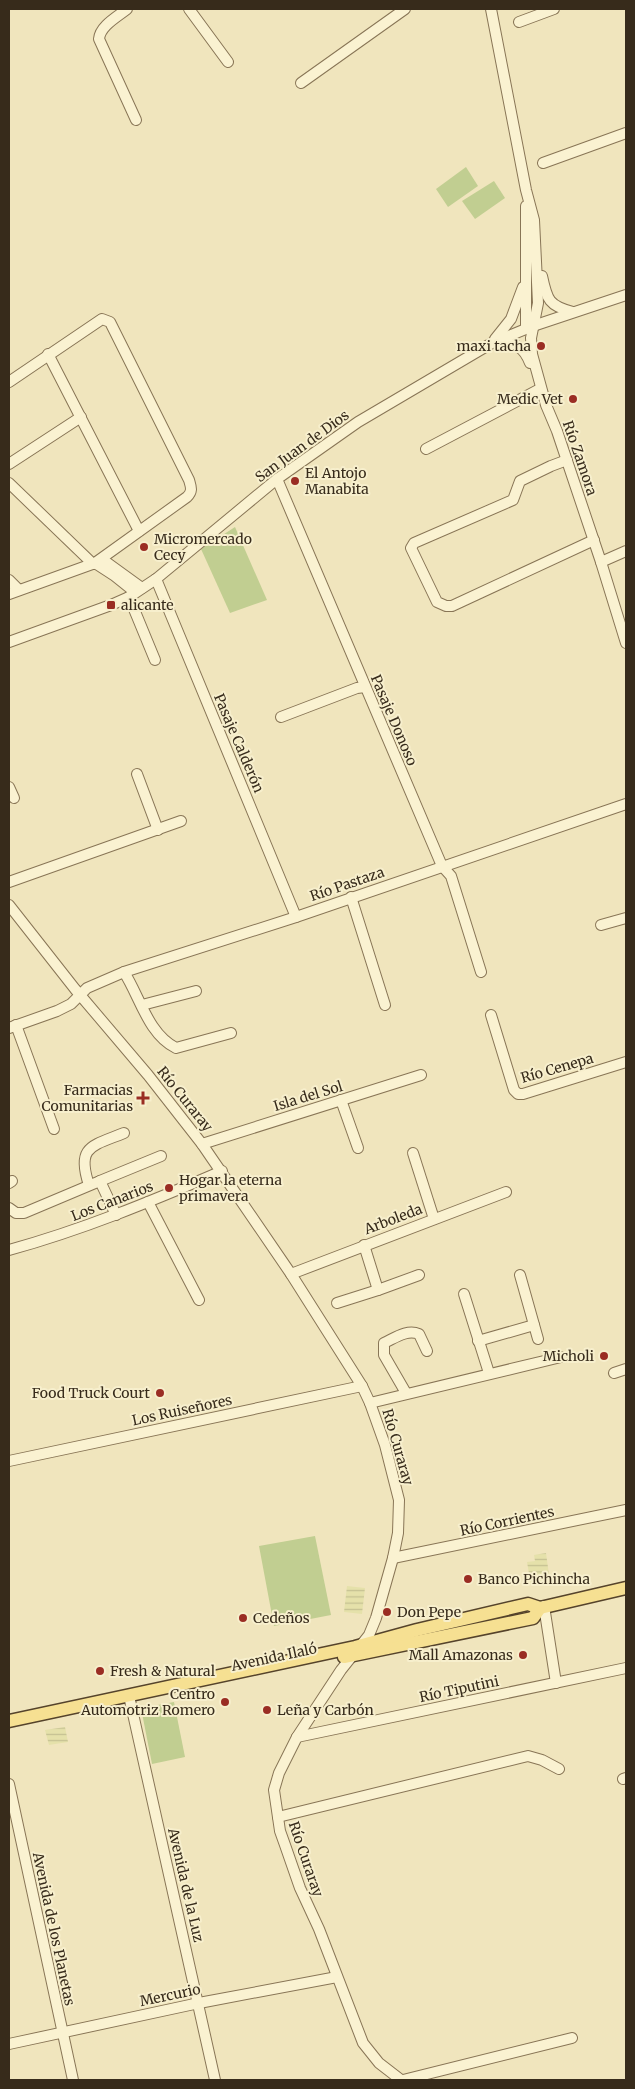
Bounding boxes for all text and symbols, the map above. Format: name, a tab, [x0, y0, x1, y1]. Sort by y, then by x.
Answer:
place label: maxi tacha	[456, 337, 531, 355]
marker: maxi tacha	[535, 340, 547, 352]
place label: Medic Vet	[497, 390, 564, 408]
marker: Medic Vet	[567, 393, 579, 405]
street label: San Juan de Dios	[252, 406, 352, 486]
street label: Río Zamora	[559, 418, 601, 498]
place label: El Antojo Manabita	[305, 464, 369, 498]
marker: El Antojo Manabita	[289, 475, 301, 487]
place label: Micromercado Cecy	[154, 530, 252, 564]
marker: Micromercado Cecy	[138, 541, 150, 553]
place label: alicante	[121, 596, 174, 614]
marker: alicante	[105, 599, 117, 611]
street label: Pasaje Donoso	[367, 672, 421, 768]
street label: Pasaje Calderón	[210, 691, 268, 795]
street label: Río Pastaza	[307, 863, 387, 905]
street label: Río Cenepa	[519, 1049, 596, 1087]
street label: Río Curaray	[153, 1063, 217, 1136]
street label: Isla del Sol	[271, 1077, 345, 1115]
place label: Farmacias Comunitarias	[42, 1081, 133, 1115]
marker: Farmacias Comunitarias	[137, 1092, 149, 1104]
place label: Hogar la eterna primavera	[179, 1171, 282, 1205]
street label: Los Canarios	[68, 1177, 156, 1225]
marker: Hogar la eterna primavera	[163, 1182, 175, 1194]
street label: Arboleda	[360, 1200, 425, 1239]
place label: Micholi	[543, 1347, 594, 1365]
marker: Micholi	[598, 1350, 610, 1362]
place label: Food Truck Court	[32, 1384, 151, 1402]
marker: Food Truck Court	[154, 1387, 166, 1399]
street label: Los Ruiseñores	[130, 1391, 234, 1429]
street label: Río Curaray	[379, 1407, 418, 1488]
street label: Río Corrientes	[458, 1502, 556, 1540]
place label: Banco Pichincha	[478, 1570, 590, 1588]
marker: Banco Pichincha	[462, 1573, 474, 1585]
place label: Don Pepe	[397, 1603, 461, 1621]
marker: Don Pepe	[381, 1606, 393, 1618]
place label: Cedeños	[253, 1609, 310, 1627]
marker: Cedeños	[237, 1612, 249, 1624]
street label: Avenida Ilaló	[229, 1639, 318, 1675]
place label: Mall Amazonas	[409, 1646, 513, 1664]
marker: Mall Amazonas	[517, 1649, 529, 1661]
place label: Fresh & Natural	[110, 1662, 216, 1680]
marker: Fresh & Natural	[94, 1665, 106, 1677]
street label: Río Tiputini	[418, 1672, 501, 1706]
place label: Centro Automotriz Romero	[80, 1685, 215, 1719]
marker: Centro Automotriz Romero	[219, 1696, 231, 1708]
place label: Leña y Carbón	[277, 1701, 374, 1719]
marker: Leña y Carbón	[261, 1704, 273, 1716]
street label: Río Curaray	[285, 1819, 328, 1900]
street label: Avenida de la Luz	[164, 1825, 208, 1944]
street label: Avenida de los Planetas	[29, 1850, 79, 2007]
street label: Mercurio	[138, 1980, 202, 2010]

